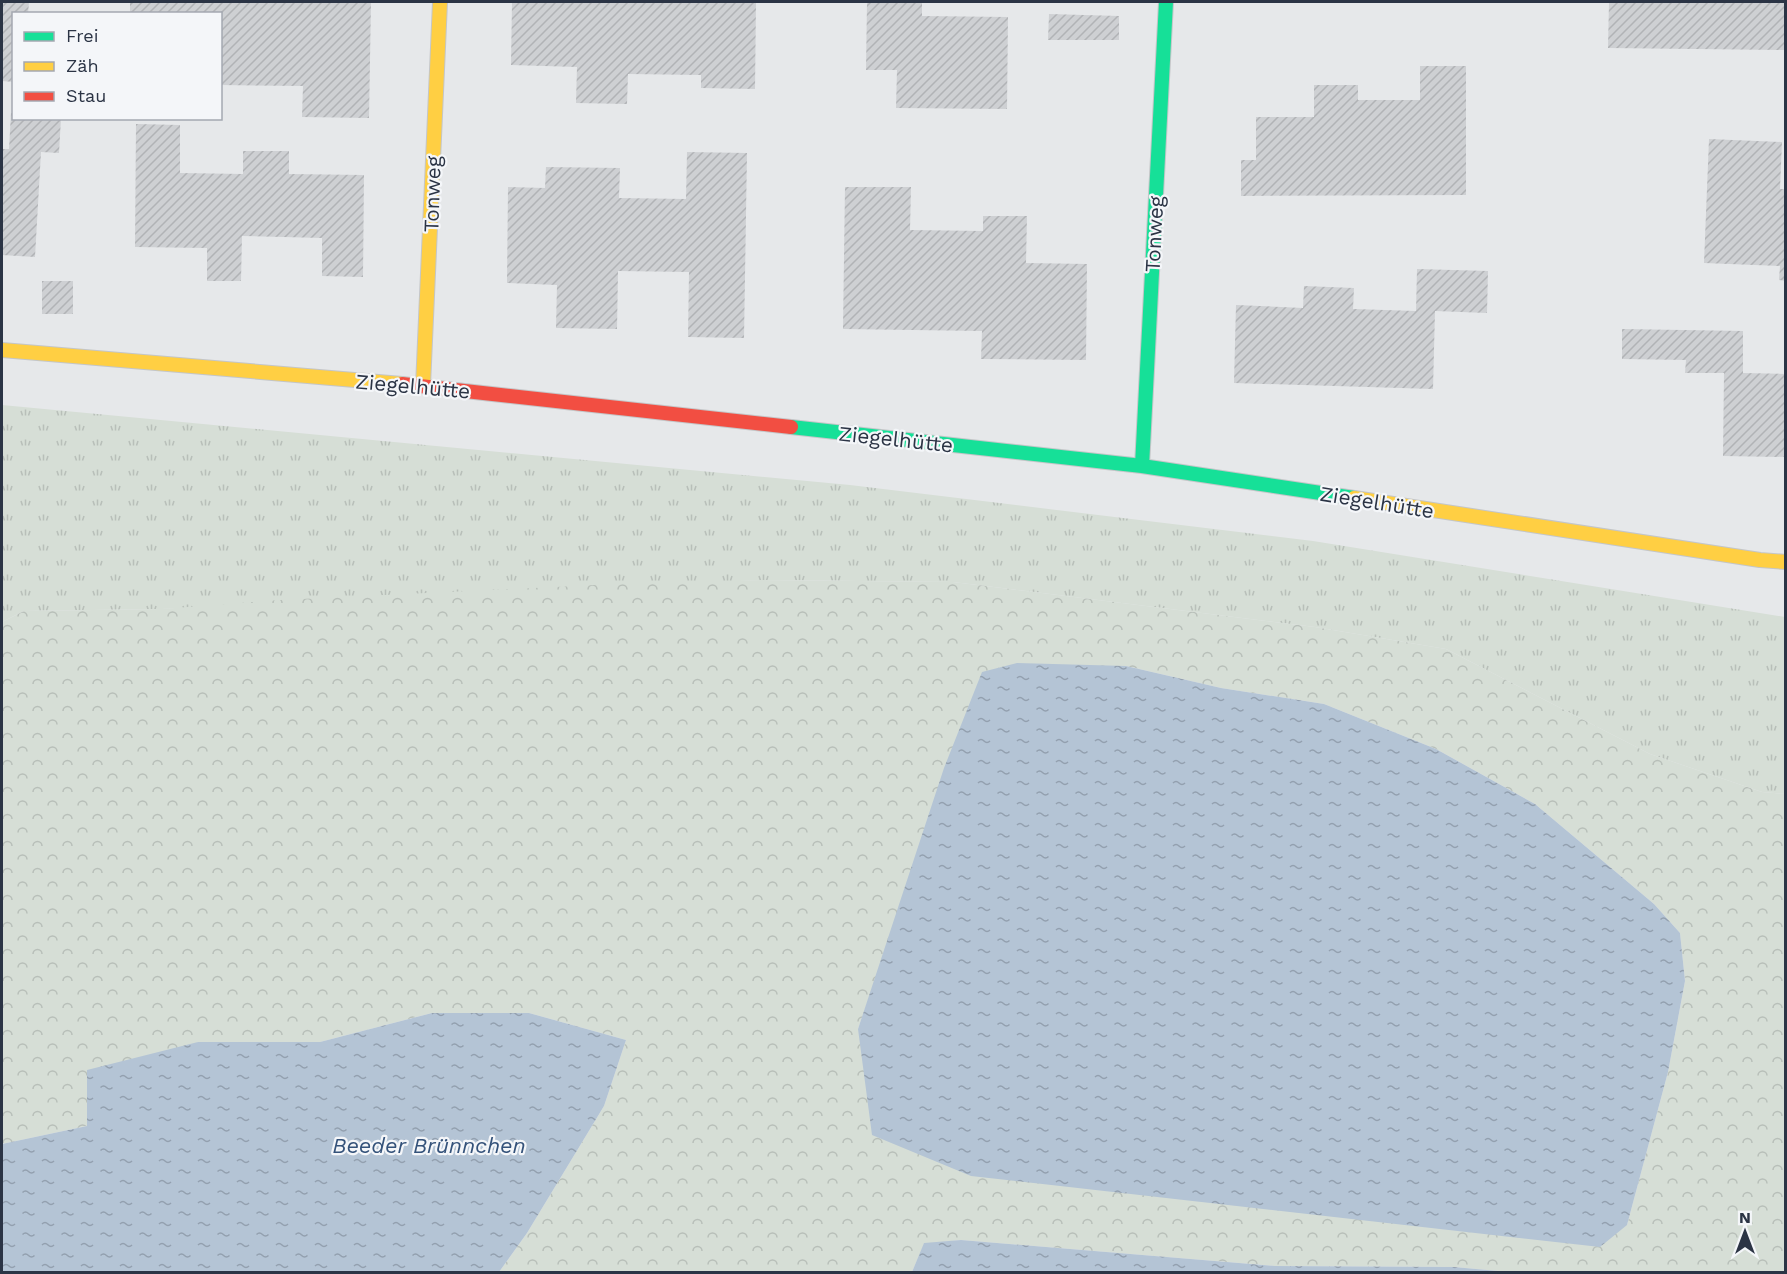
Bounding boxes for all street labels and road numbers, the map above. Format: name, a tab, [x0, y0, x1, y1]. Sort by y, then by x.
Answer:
street label: Tonweg	[418, 155, 446, 233]
street label: Tonweg	[1140, 194, 1169, 273]
street label: Ziegelhütte	[355, 369, 471, 403]
street label: Ziegelhütte	[838, 421, 954, 457]
street label: Ziegelhütte	[1318, 481, 1436, 523]

